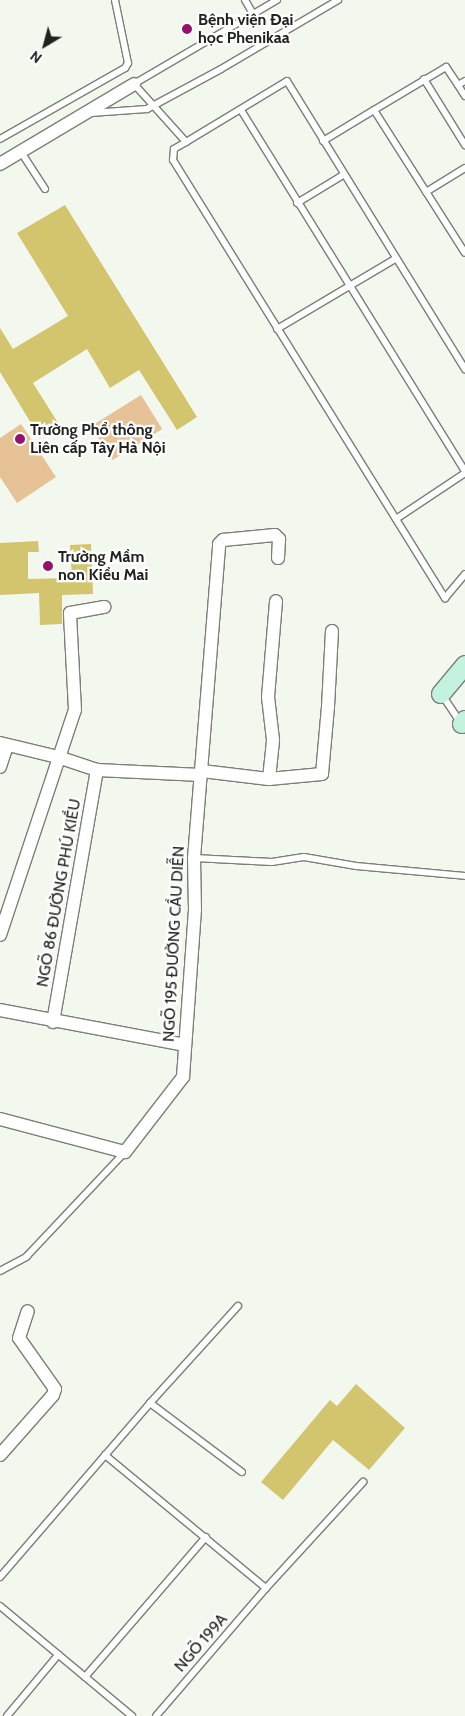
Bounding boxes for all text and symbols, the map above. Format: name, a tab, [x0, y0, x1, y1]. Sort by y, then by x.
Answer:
place label: Bệnh viện Đại học Phenikaa	[198, 10, 293, 48]
north arrow	[20, 20, 70, 70]
marker: Bệnh viện Đại học Phenikaa	[180, 22, 194, 36]
text: N	[27, 47, 45, 67]
place label: Trường Phổ thông Liên cấp Tây Hà Nội	[30, 420, 165, 458]
marker: Trường Phổ thông Liên cấp Tây Hà Nội	[14, 433, 26, 445]
place label: Trường Mầm non Kiều Mai	[58, 547, 148, 585]
marker: Trường Mầm non Kiều Mai	[42, 560, 54, 572]
street label: NGÕ 86 ĐƯỜNG PHÚ KIỀU	[33, 797, 85, 989]
street label: NGÕ 195 ĐƯỜNG CẦU DIỄN	[159, 846, 189, 1042]
street label: NGÕ 199A	[171, 1610, 231, 1676]

